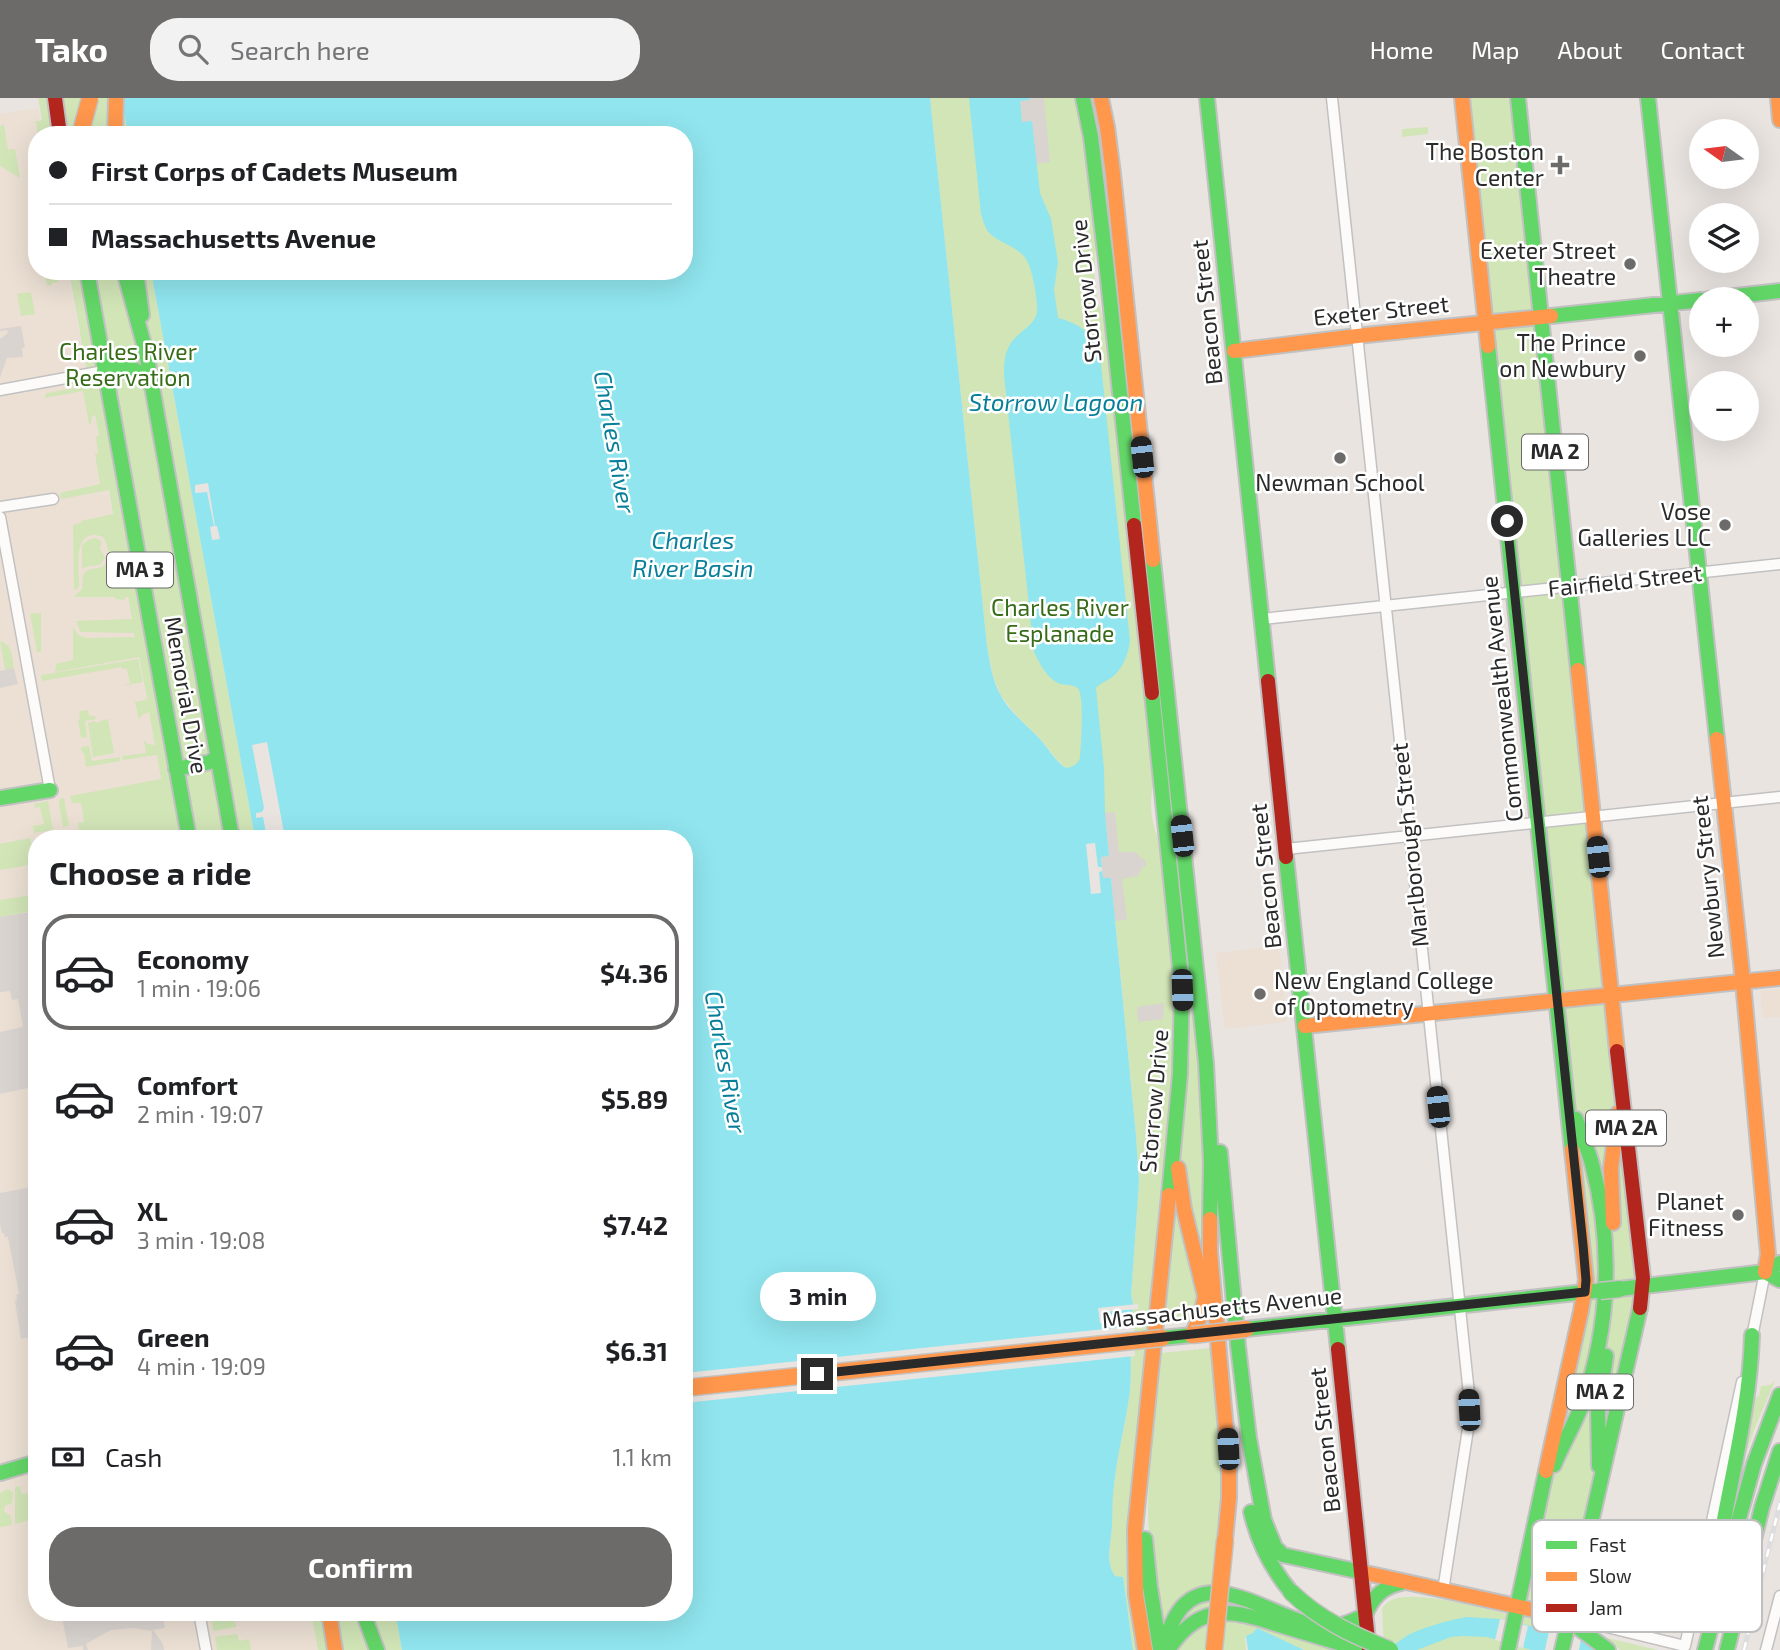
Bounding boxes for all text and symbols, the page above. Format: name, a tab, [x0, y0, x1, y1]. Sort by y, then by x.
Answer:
search box	[150, 18, 640, 81]
text: Tako	[35, 29, 108, 69]
icon: search	[174, 30, 212, 68]
text: Search here	[230, 34, 370, 65]
text: Home	[1370, 35, 1433, 64]
text: Map	[1471, 35, 1519, 64]
text: About	[1557, 35, 1623, 64]
text: Contact	[1661, 35, 1745, 64]
north arrow	[1689, 119, 1759, 189]
map controls	[1689, 119, 1759, 441]
place label: The Boston Center	[1426, 137, 1544, 191]
text: First Corps of Cadets Museum	[91, 155, 458, 186]
marker: The Boston Center	[1550, 155, 1570, 175]
button: layers	[1689, 203, 1759, 273]
street label: Storrow Drive	[1064, 218, 1106, 364]
text: Massachusetts Avenue	[91, 222, 376, 253]
place label: Exeter Street Theatre	[1480, 236, 1616, 290]
street label: Beacon Street	[1184, 238, 1228, 386]
marker: Exeter Street Theatre	[1622, 256, 1638, 272]
button: +	[1689, 287, 1759, 357]
street label: Exeter Street	[1312, 289, 1450, 331]
place label: The Prince on Newbury	[1499, 328, 1626, 382]
park label: Charles River Reservation	[59, 337, 197, 391]
marker: The Prince on Newbury	[1632, 348, 1648, 364]
water label: Charles River	[589, 368, 642, 516]
button: −	[1689, 371, 1759, 441]
water label: Storrow Lagoon	[969, 387, 1143, 416]
road number: MA 2	[1522, 434, 1588, 470]
car	[1130, 435, 1155, 479]
marker: Newman School	[1332, 450, 1348, 466]
place label: Newman School	[1255, 468, 1425, 496]
place label: Vose Galleries LLC	[1577, 497, 1711, 551]
route start	[1491, 505, 1523, 537]
marker: Vose Galleries LLC	[1717, 517, 1733, 533]
water label: Charles River Basin	[632, 525, 754, 582]
road number: MA 3	[107, 552, 173, 588]
street label: Fairfield Street	[1546, 558, 1704, 602]
street label: Commonwealth Avenue	[1474, 575, 1528, 824]
park label: Charles River Esplanade	[991, 593, 1129, 647]
street label: Memorial Drive	[159, 614, 215, 776]
street label: Marlborough Street	[1384, 741, 1434, 949]
street label: Newbury Street	[1685, 794, 1729, 960]
street label: Beacon Street	[1243, 802, 1287, 950]
car	[1170, 814, 1195, 858]
car	[1586, 835, 1611, 879]
text: Choose a ride	[49, 853, 252, 891]
icon: car	[53, 941, 116, 1004]
text: Economy	[137, 943, 249, 974]
text: $4.36	[600, 957, 668, 988]
place label: New England College of Optometry	[1274, 966, 1494, 1020]
car	[1171, 969, 1194, 1011]
text: 1 min · 19:06	[137, 974, 261, 1002]
marker: New England College of Optometry	[1252, 986, 1268, 1002]
water label: Charles River	[700, 988, 753, 1136]
street label: Storrow Drive	[1133, 1028, 1173, 1174]
icon: car	[53, 1067, 116, 1130]
text: Comfort	[137, 1069, 238, 1100]
text: $5.89	[601, 1083, 668, 1114]
car	[1426, 1085, 1451, 1129]
text: 2 min · 19:07	[137, 1100, 263, 1128]
road number: MA 2A	[1586, 1110, 1666, 1146]
place label: Planet Fitness	[1648, 1187, 1724, 1241]
icon: car	[53, 1193, 116, 1256]
text: XL	[137, 1195, 168, 1226]
marker: Planet Fitness	[1730, 1207, 1746, 1223]
text: $7.42	[602, 1209, 668, 1240]
text: 3 min · 19:08	[137, 1226, 265, 1254]
callout: 3 min	[759, 1272, 875, 1322]
street label: Massachusetts Avenue	[1100, 1280, 1343, 1334]
text: 3 min	[789, 1282, 847, 1310]
icon: car	[53, 1319, 116, 1382]
text: Green	[137, 1321, 210, 1352]
text: $6.31	[605, 1335, 668, 1366]
text: 4 min · 19:09	[137, 1352, 266, 1380]
route end	[801, 1358, 833, 1390]
street label: Beacon Street	[1302, 1366, 1346, 1514]
road number: MA 2	[1567, 1374, 1633, 1410]
car	[1458, 1388, 1481, 1432]
car	[1217, 1427, 1240, 1471]
icon: cash	[49, 1438, 87, 1476]
text: Cash	[105, 1441, 162, 1472]
text: 1.1 km	[612, 1443, 672, 1471]
legend	[1532, 1520, 1762, 1632]
button: Confirm	[49, 1527, 672, 1607]
text: Fast	[1589, 1533, 1626, 1556]
text: Slow	[1589, 1564, 1632, 1587]
text: Jam	[1589, 1596, 1623, 1619]

